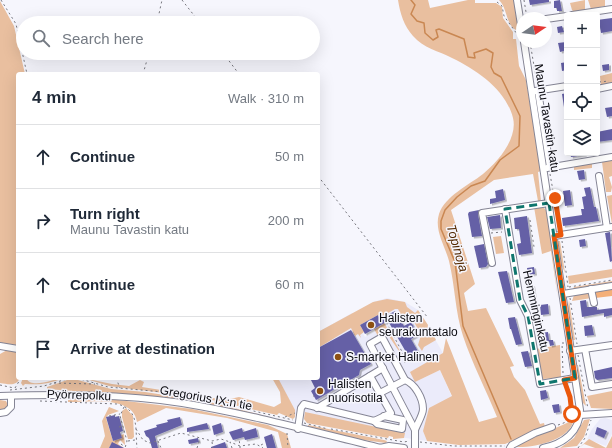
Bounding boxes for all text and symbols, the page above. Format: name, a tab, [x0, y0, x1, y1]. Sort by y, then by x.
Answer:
north arrow	[516, 12, 552, 48]
map controls	[564, 12, 600, 156]
button: +	[564, 12, 600, 48]
search box	[16, 16, 320, 60]
icon: search	[30, 27, 52, 49]
text: Search here	[62, 30, 144, 47]
button: −	[564, 48, 600, 84]
street label: Maunu Tavastin katu	[531, 63, 563, 173]
button: locate	[564, 84, 600, 120]
text: 4 min	[32, 88, 76, 107]
text: Walk · 310 m	[228, 91, 304, 106]
button: layers	[564, 120, 600, 156]
icon: ahead	[32, 146, 54, 168]
text: Continue	[70, 148, 135, 165]
text: 50 m	[275, 149, 304, 164]
route end	[546, 189, 564, 207]
text: Turn right	[70, 205, 140, 222]
icon: right	[32, 210, 54, 232]
text: 200 m	[268, 213, 304, 228]
text: Maunu Tavastin katu	[70, 222, 189, 237]
water label: Topinoja	[444, 223, 471, 274]
street label: Hemminginkatu	[520, 269, 552, 353]
icon: ahead	[32, 274, 54, 296]
text: Continue	[70, 276, 135, 293]
text: 60 m	[275, 277, 304, 292]
place label: Halisten seurakuntatalo	[379, 311, 458, 339]
marker: Halisten seurakuntatalo	[366, 320, 376, 330]
icon: arrive	[32, 338, 54, 360]
text: Arrive at destination	[70, 340, 215, 357]
place label: S-market Halinen	[346, 350, 439, 364]
marker: S-market Halinen	[333, 352, 343, 362]
place label: Halisten nuorisotila	[328, 377, 383, 405]
street label: Gregorius IX:n tie	[159, 383, 254, 413]
marker: Halisten nuorisotila	[315, 386, 325, 396]
street label: Pyörrepolku	[47, 387, 111, 403]
route start	[563, 405, 581, 423]

